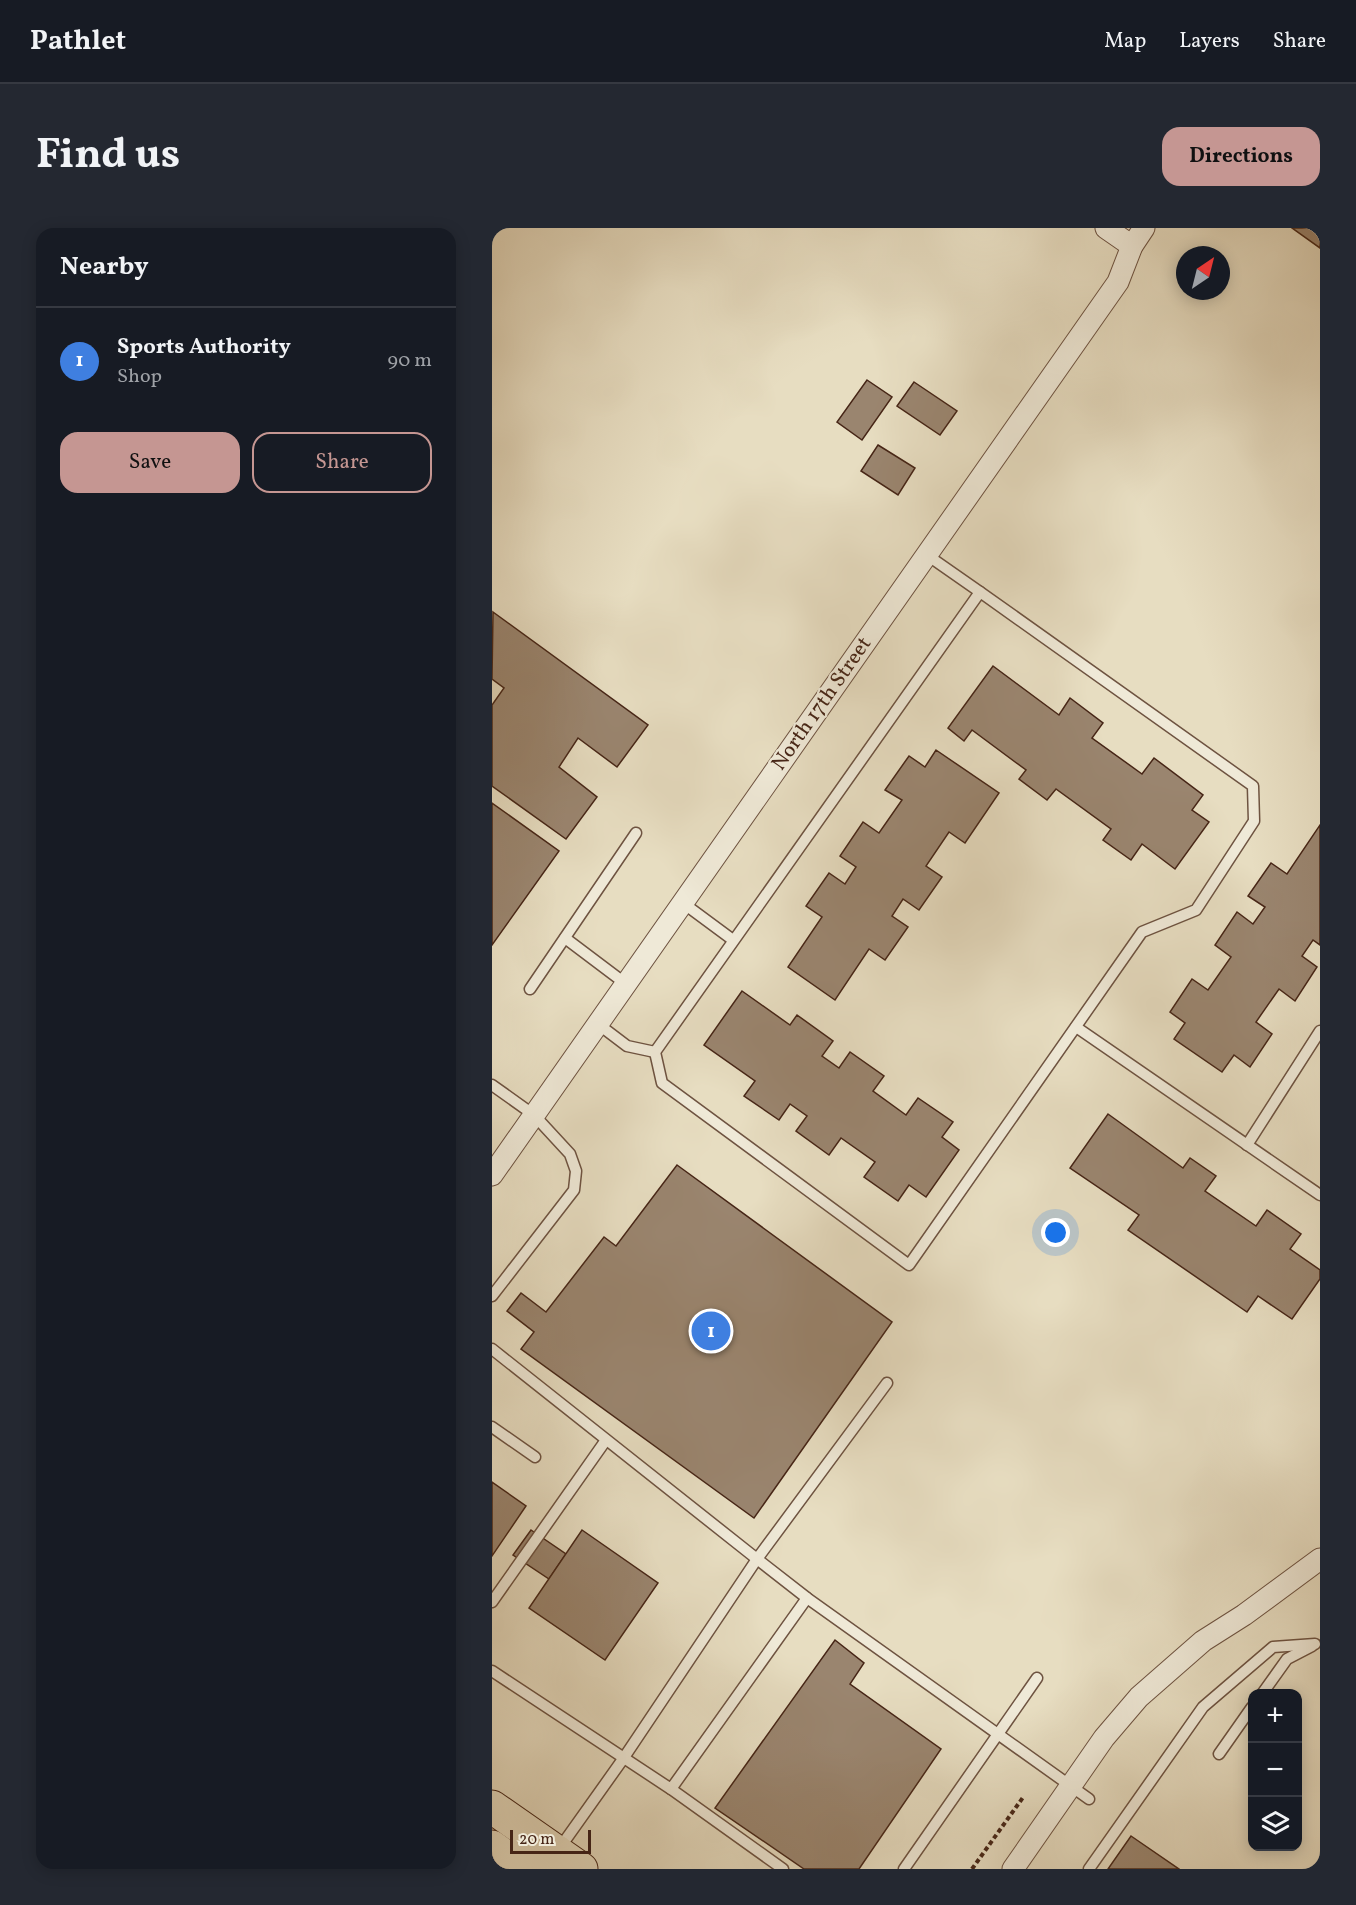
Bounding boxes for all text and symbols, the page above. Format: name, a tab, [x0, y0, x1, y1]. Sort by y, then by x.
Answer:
text: Pathlet	[30, 22, 126, 61]
text: Map	[1104, 27, 1146, 56]
text: Layers	[1179, 27, 1240, 56]
text: Share	[1273, 27, 1326, 56]
text: Find us	[36, 127, 180, 186]
button: Directions	[1162, 127, 1320, 186]
north arrow	[1176, 246, 1230, 300]
text: Nearby	[60, 249, 149, 285]
text: Sports Authority	[117, 332, 291, 363]
text: 1	[75, 347, 84, 375]
text: 90 m	[388, 347, 432, 375]
text: Shop	[117, 363, 162, 391]
button: Save	[60, 432, 240, 493]
button: Share	[252, 432, 432, 493]
street label: North 17th Street	[765, 631, 879, 777]
your location	[1041, 1218, 1070, 1247]
pin: 1	[692, 1308, 730, 1354]
map controls	[1248, 1689, 1302, 1851]
button: +	[1248, 1689, 1302, 1743]
button: −	[1248, 1743, 1302, 1797]
button: layers	[1248, 1797, 1302, 1851]
scale bar	[510, 1827, 591, 1854]
text: 20 m	[519, 1829, 554, 1851]

